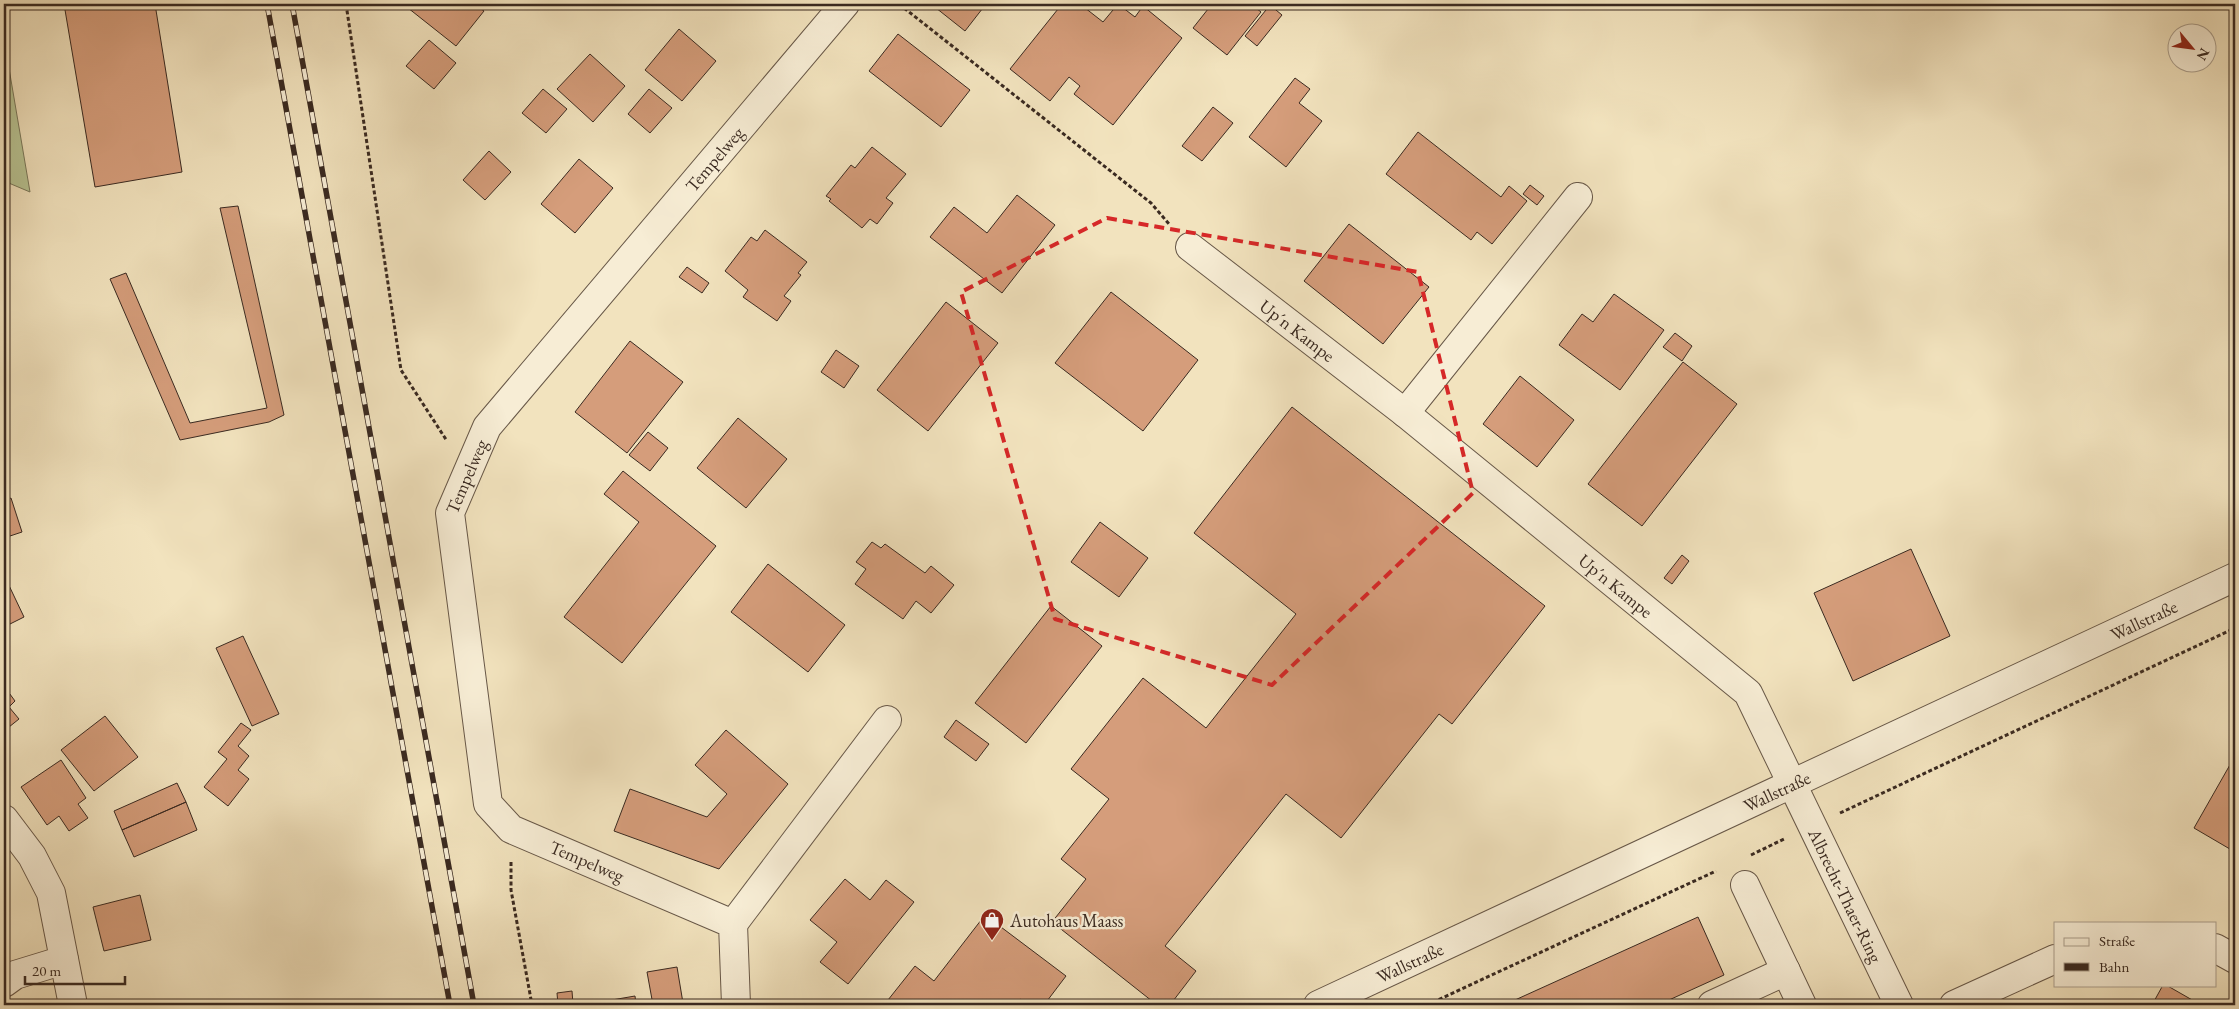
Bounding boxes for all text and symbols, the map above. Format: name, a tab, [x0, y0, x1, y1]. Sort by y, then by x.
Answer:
north arrow	[2166, 22, 2216, 72]
text: N	[2192, 45, 2214, 64]
street label: Tempelweg	[680, 121, 748, 196]
street label: Up´n Kampe	[1255, 294, 1340, 366]
street label: Tempelweg	[440, 435, 492, 517]
street label: Up´n Kampe	[1574, 548, 1658, 622]
street label: Wallstraße	[2106, 594, 2181, 645]
street label: Wallstraße	[1739, 765, 1814, 817]
street label: Albrecht-Thaer-Ring	[1803, 823, 1888, 966]
street label: Tempelweg	[546, 835, 628, 887]
shop icon: Autohaus Maass	[979, 907, 1005, 941]
place label: Autohaus Maass	[1009, 909, 1124, 932]
legend	[2054, 922, 2216, 986]
text: Straße	[2099, 931, 2135, 950]
street label: Wallstraße	[1372, 937, 1447, 988]
scale bar	[25, 954, 125, 986]
text: Bahn	[2099, 957, 2130, 976]
text: 20 m	[32, 961, 61, 980]

